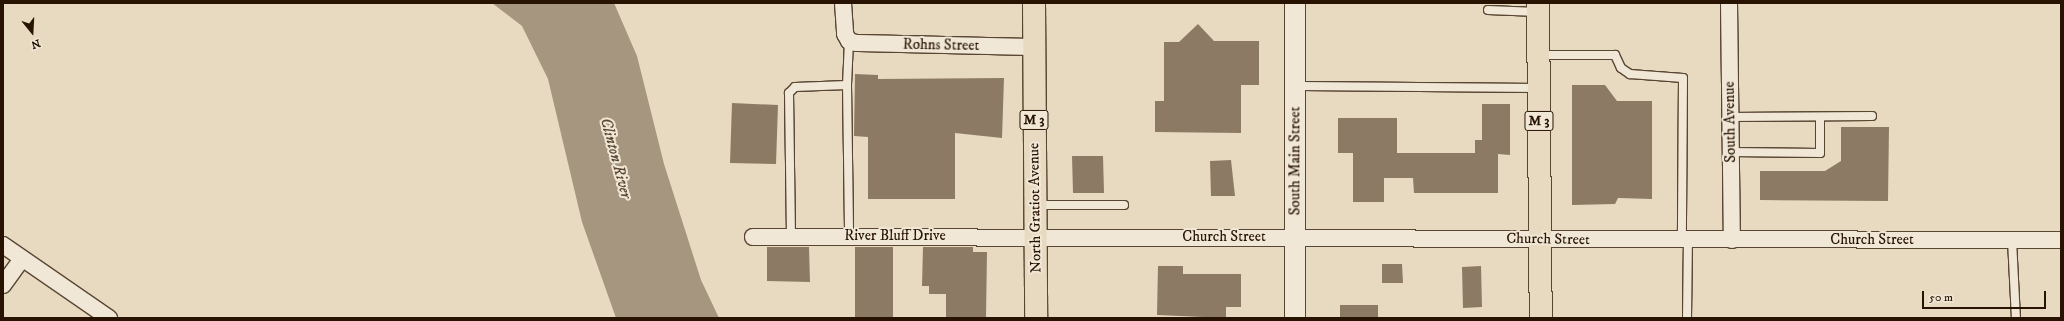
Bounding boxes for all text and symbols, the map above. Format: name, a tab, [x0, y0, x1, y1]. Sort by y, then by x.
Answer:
north arrow	[12, 12, 52, 52]
text: N	[29, 35, 42, 51]
street label: Rohns Street	[903, 35, 979, 55]
street label: South Avenue	[1720, 81, 1740, 163]
street label: South Main Street	[1286, 107, 1304, 215]
road number: M 3	[1019, 108, 1049, 132]
road number: M 3	[1524, 109, 1554, 133]
water label: Clinton River	[596, 116, 636, 200]
street label: North Gratiot Avenue	[1025, 143, 1045, 273]
street label: River Bluff Drive	[844, 227, 946, 245]
street label: Church Street	[1182, 228, 1266, 246]
street label: Church Street	[1506, 229, 1590, 249]
street label: Church Street	[1830, 231, 1914, 249]
scale bar	[1924, 283, 2048, 309]
text: 50 m	[1929, 290, 1953, 305]

